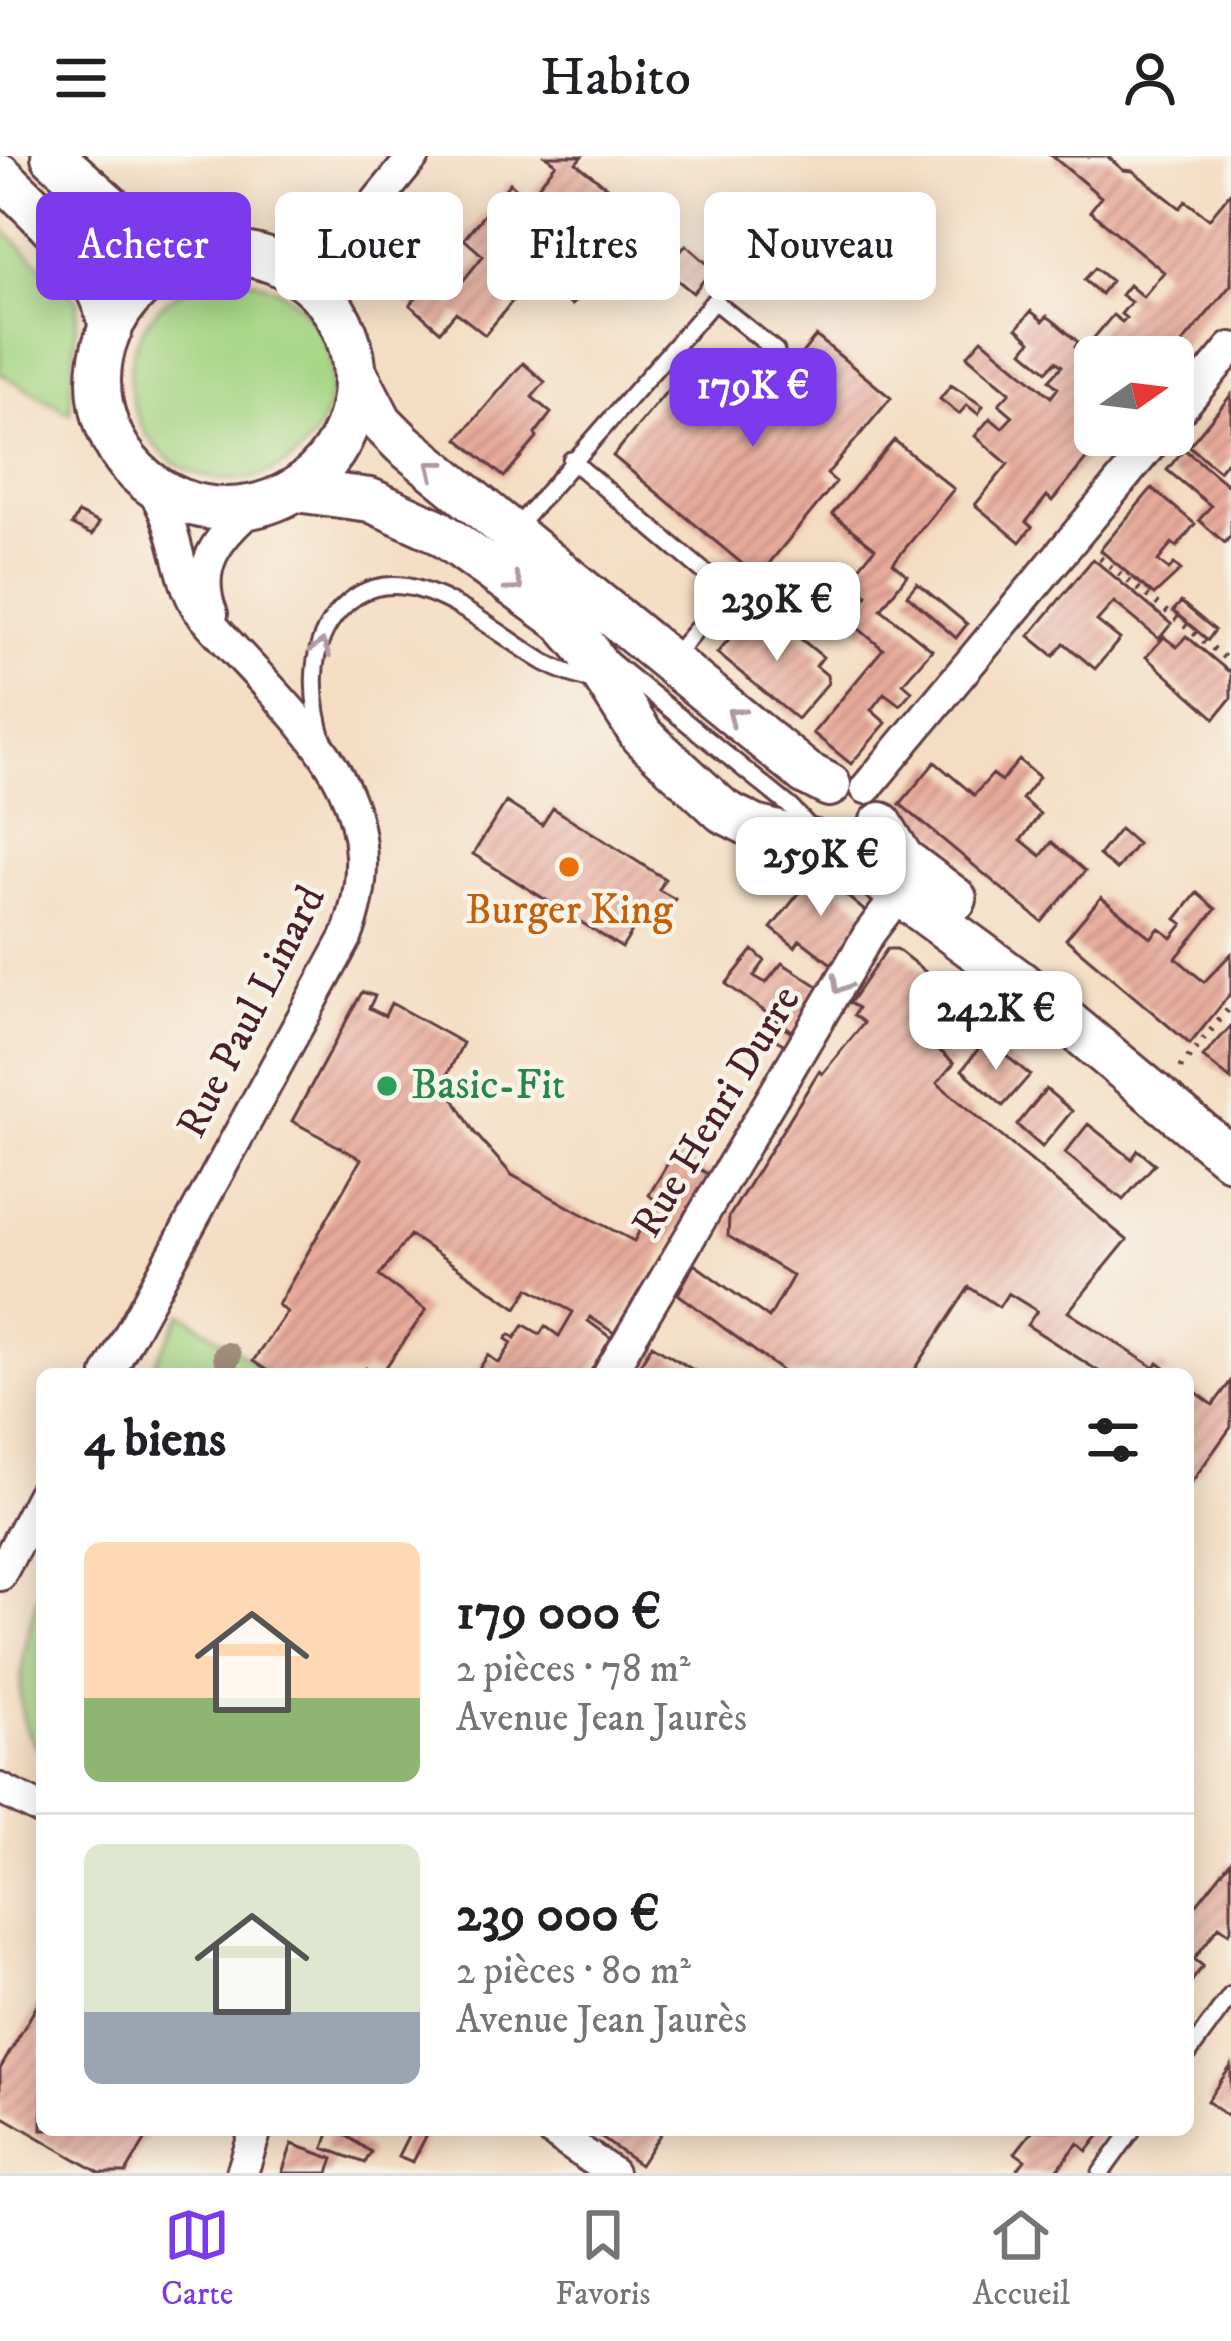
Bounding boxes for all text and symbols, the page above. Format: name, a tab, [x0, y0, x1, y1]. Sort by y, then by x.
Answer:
icon: menu	[48, 45, 114, 111]
text: Habito	[540, 45, 691, 112]
icon: person	[1117, 45, 1183, 111]
chip: Acheter	[36, 192, 251, 300]
chip: Louer	[275, 192, 463, 300]
chip: Filtres	[487, 192, 680, 300]
chip: Nouveau	[704, 192, 936, 300]
north arrow	[1074, 336, 1194, 456]
map controls	[1074, 336, 1194, 456]
pin: 179K €	[655, 348, 851, 450]
text: 179K €	[697, 362, 809, 411]
one-way arrow	[425, 461, 447, 482]
pin: 239K €	[679, 562, 875, 664]
one-way arrow	[502, 570, 524, 592]
text: 239K €	[721, 576, 833, 625]
one-way arrow	[307, 638, 332, 659]
one-way arrow	[727, 708, 749, 730]
pin: 259K €	[723, 817, 919, 919]
text: 259K €	[763, 831, 879, 880]
marker: Burger King	[556, 854, 582, 880]
street label: Rue Paul Linard	[166, 877, 338, 1147]
place label: Burger King	[465, 885, 673, 937]
pin: 242K €	[898, 971, 1094, 1073]
one-way arrow	[832, 972, 855, 993]
street label: Rue Henri Durre	[622, 977, 812, 1247]
text: 242K €	[936, 985, 1056, 1034]
place label: Basic-Fit	[411, 1060, 565, 1112]
marker: Basic-Fit	[374, 1073, 400, 1099]
icon: filters	[1080, 1407, 1146, 1473]
text: 4 biens	[84, 1408, 226, 1472]
text: 179 000 €	[456, 1581, 661, 1645]
icon: home	[180, 1590, 324, 1734]
text: 2 pièces · 78 m²	[456, 1645, 691, 1694]
text: Avenue Jean Jaurès	[456, 1694, 747, 1743]
text: 239 000 €	[456, 1883, 660, 1947]
icon: home	[180, 1892, 324, 2036]
text: 2 pièces · 80 m²	[456, 1947, 691, 1996]
text: Avenue Jean Jaurès	[456, 1996, 747, 2045]
tab: Carte	[161, 2202, 233, 2315]
tab: Favoris	[555, 2202, 651, 2315]
tab: Accueil	[973, 2202, 1070, 2315]

